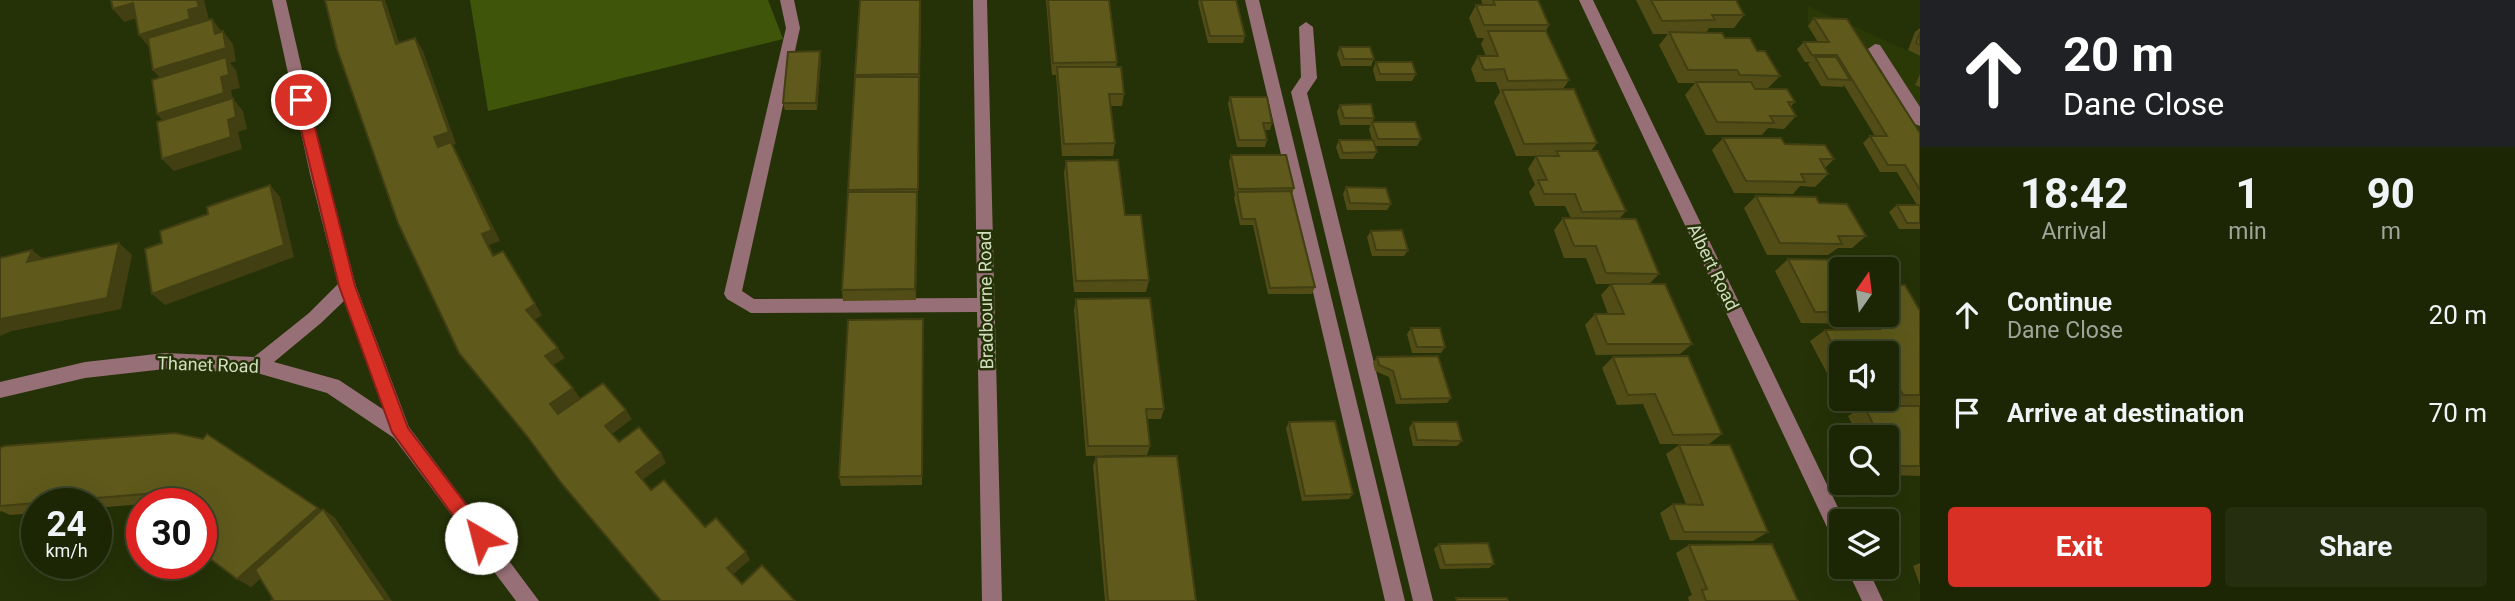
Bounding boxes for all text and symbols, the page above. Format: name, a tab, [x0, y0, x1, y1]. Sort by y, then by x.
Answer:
text: 20 m	[2063, 26, 2174, 83]
icon: ahead	[1948, 28, 2039, 119]
pin	[271, 70, 331, 130]
icon: arrive	[282, 81, 320, 119]
text: Dane Close	[2063, 85, 2224, 123]
text: 18:42	[2020, 169, 2128, 218]
text: 1	[2235, 169, 2260, 218]
text: 90	[2367, 169, 2415, 218]
text: Arrival	[2042, 218, 2107, 245]
text: min	[2228, 218, 2267, 245]
text: m	[2381, 218, 2401, 245]
street label: Albert Road	[1683, 220, 1743, 314]
street label: Bradbourne Road	[974, 231, 997, 369]
north arrow	[1829, 257, 1899, 327]
map controls	[1829, 257, 1899, 579]
text: Continue	[2007, 287, 2112, 317]
icon: ahead	[1948, 296, 1986, 334]
text: 20 m	[2429, 300, 2487, 330]
text: Dane Close	[2007, 317, 2123, 344]
button: sound	[1829, 341, 1899, 411]
street label: Thanet Road	[157, 352, 259, 377]
icon: arrive	[1948, 394, 1986, 432]
text: Arrive at destination	[2007, 398, 2244, 428]
text: 70 m	[2429, 398, 2487, 428]
button: search	[1829, 425, 1899, 495]
speed limit sign: 30	[126, 488, 217, 579]
position arrow	[444, 501, 518, 575]
text: 24	[46, 504, 87, 545]
button: Exit	[1948, 507, 2211, 587]
button: Share	[2225, 507, 2487, 587]
button: layers	[1829, 509, 1899, 579]
text: km/h	[45, 540, 88, 561]

